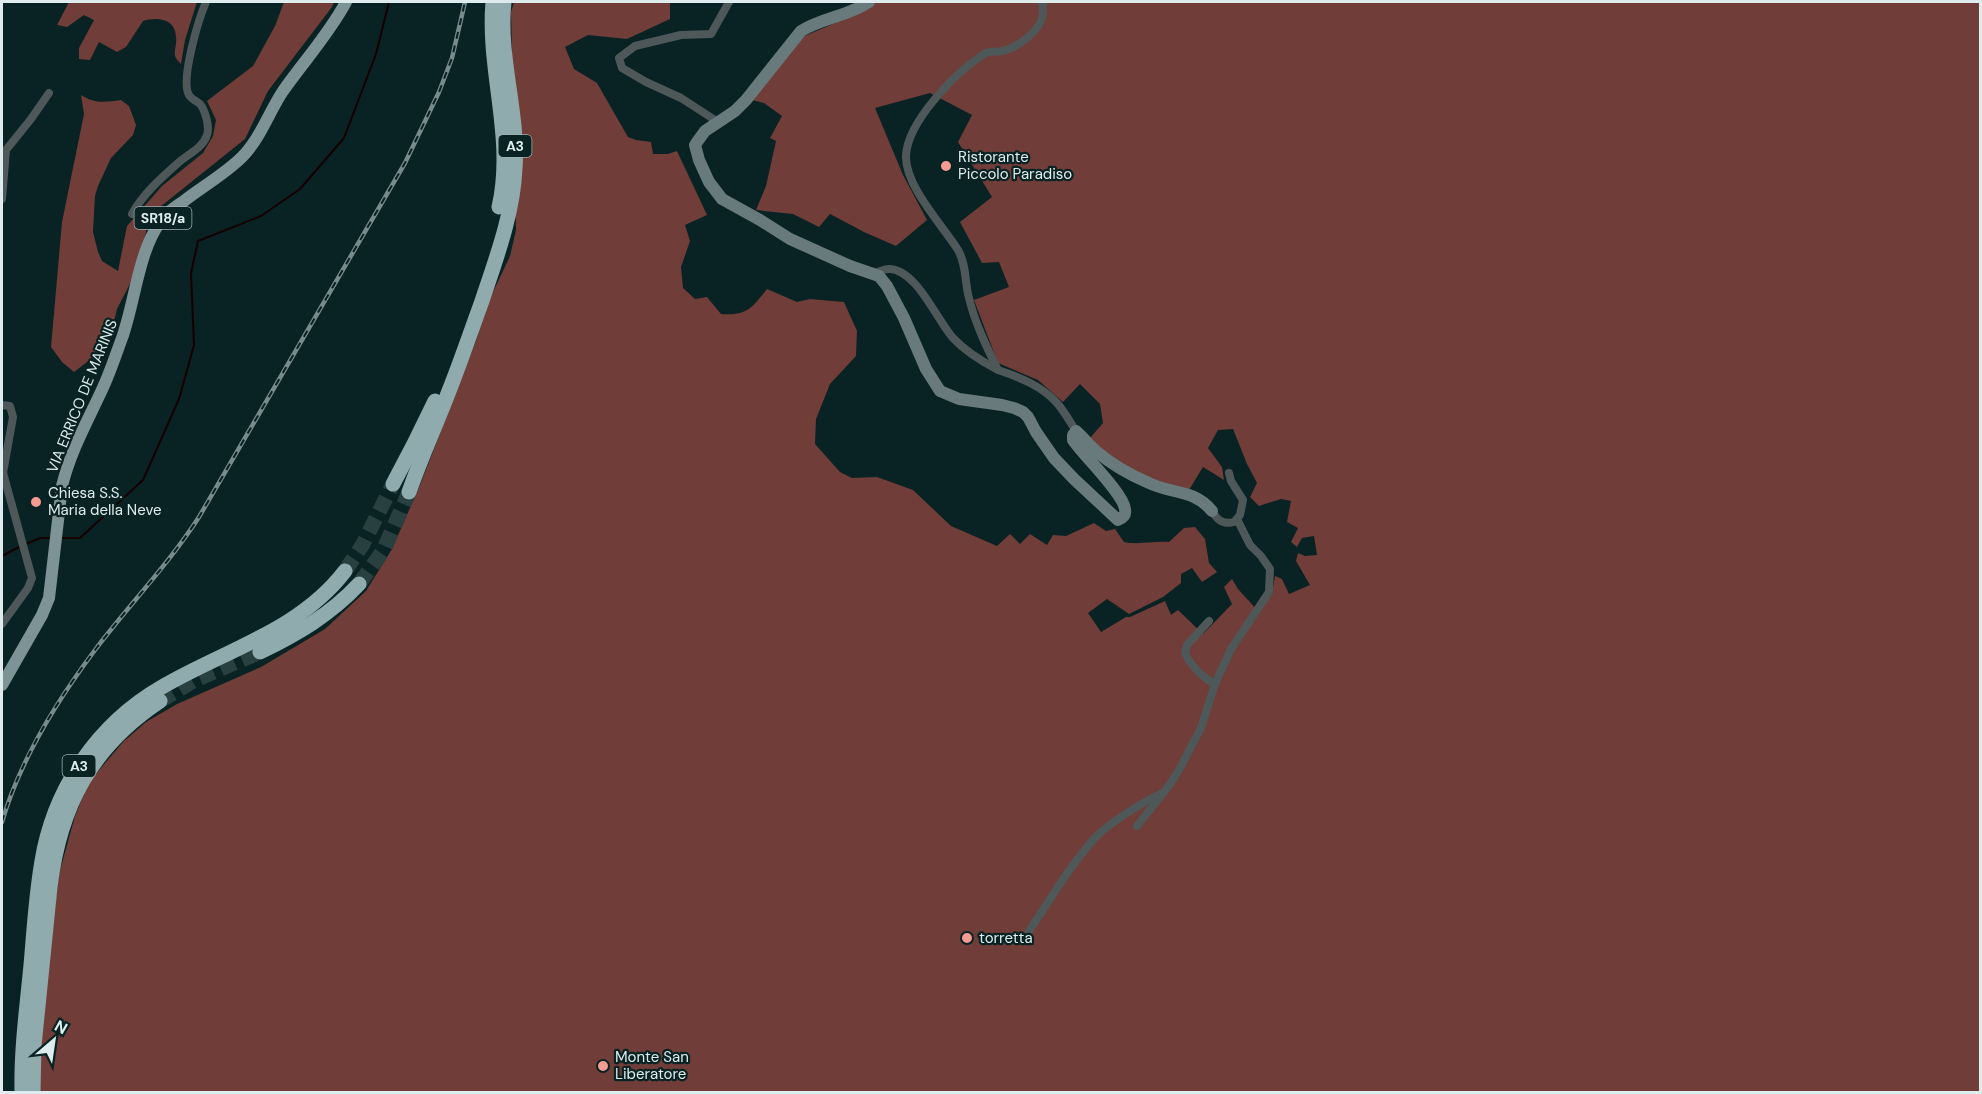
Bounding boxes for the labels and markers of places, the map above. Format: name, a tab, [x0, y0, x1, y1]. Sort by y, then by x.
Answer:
place label: Ristorante Piccolo Paradiso	[958, 147, 1072, 184]
marker: Ristorante Piccolo Paradiso	[939, 159, 953, 173]
place label: Chiesa S.S. Maria della Neve	[48, 483, 161, 520]
marker: Chiesa S.S. Maria della Neve	[29, 495, 43, 509]
place label: torretta	[979, 928, 1033, 948]
marker: torretta	[960, 931, 974, 945]
place label: Monte San Liberatore	[615, 1047, 689, 1084]
marker: Monte San Liberatore	[596, 1059, 610, 1073]

